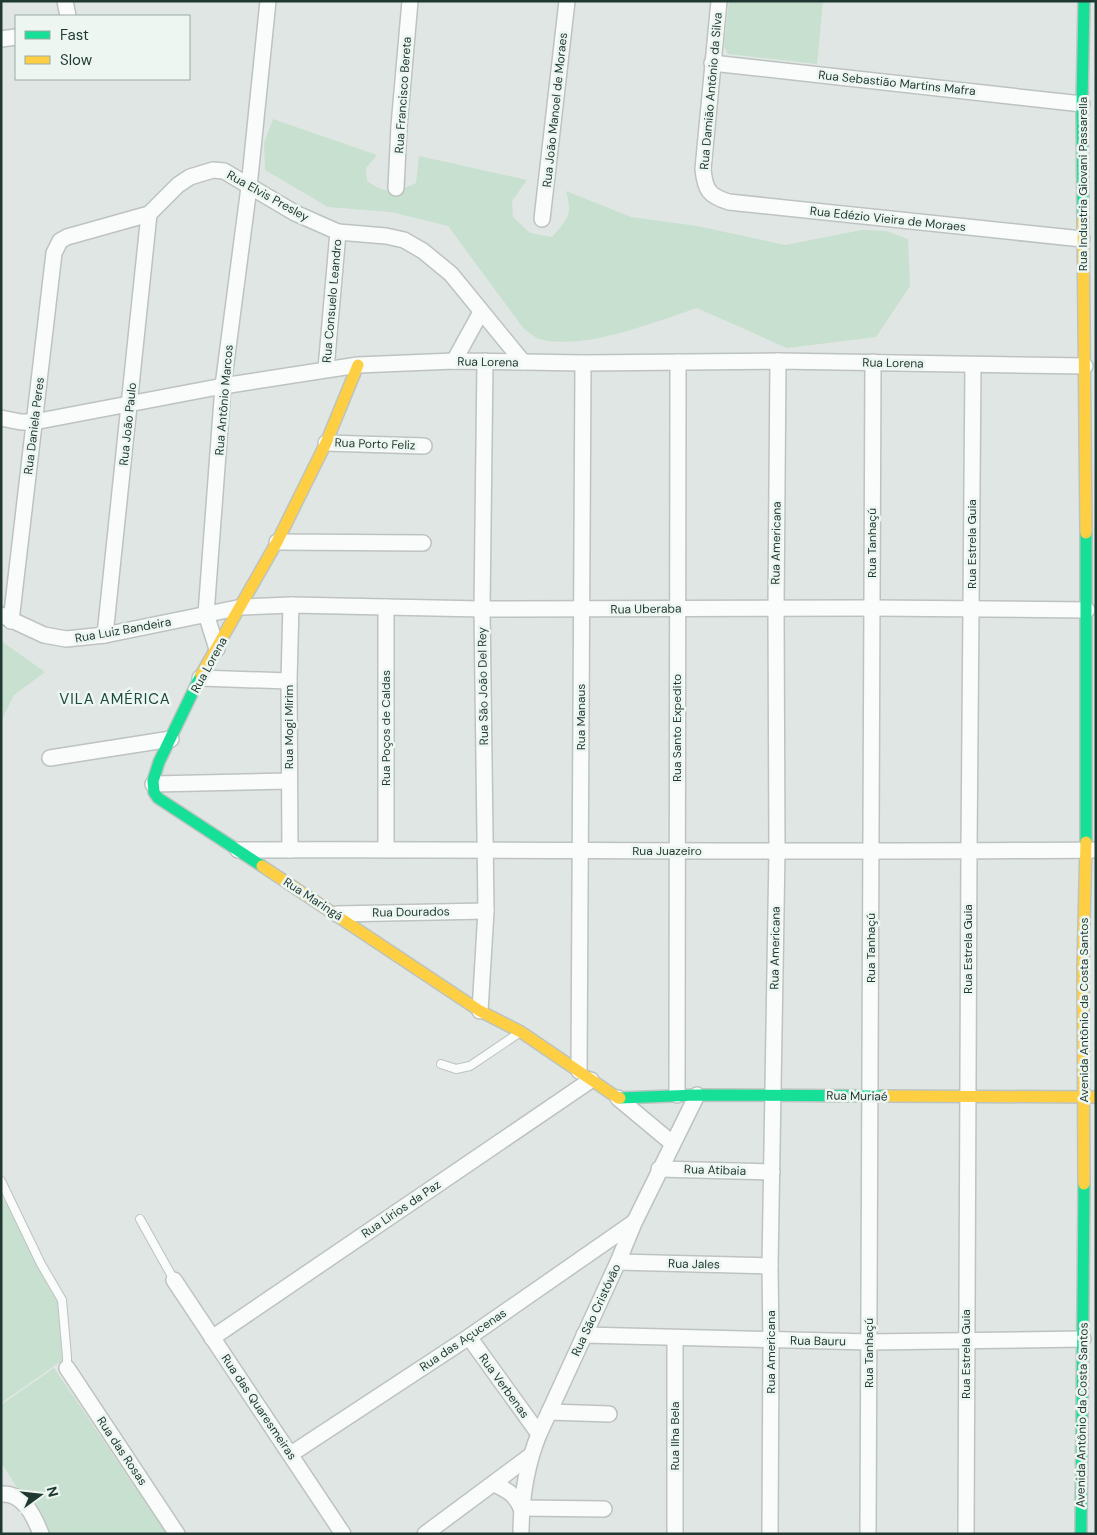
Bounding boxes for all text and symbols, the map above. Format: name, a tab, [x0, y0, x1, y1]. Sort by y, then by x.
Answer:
street label: Rua Damião Antônio da Silva	[696, 12, 726, 170]
legend	[15, 15, 190, 80]
text: Fast	[60, 25, 89, 45]
street label: Rua João Manoel de Moraes	[539, 32, 571, 188]
street label: Rua Francisco Bereta	[391, 36, 415, 154]
text: Slow	[60, 50, 93, 70]
street label: Rua Sebastião Martins Mafra	[818, 67, 976, 99]
street label: Rua Industria Giovani Passarella	[1075, 97, 1091, 271]
street label: Rua Elvis Presley	[224, 167, 312, 225]
street label: Rua Edézio Vieira de Moraes	[809, 203, 967, 235]
street label: Rua Consuelo Leandro	[319, 238, 345, 364]
street label: Rua Antônio Marcos	[211, 344, 237, 456]
street label: Rua Lorena	[457, 353, 519, 371]
street label: Rua Lorena	[862, 354, 924, 372]
street label: Rua Daniela Peres	[20, 376, 48, 476]
street label: Rua João Paulo	[116, 382, 140, 466]
street label: Rua Porto Feliz	[334, 435, 416, 453]
street label: Rua Estrela Guia	[964, 499, 980, 589]
street label: Rua Americana	[767, 501, 785, 585]
street label: Rua Tanhaçú	[864, 508, 880, 578]
street label: Rua Uberaba	[610, 600, 682, 618]
street label: Rua Luiz Bandeira	[74, 614, 172, 646]
street label: Rua São João Del Rey	[474, 626, 492, 745]
street label: Rua Lorena	[187, 634, 231, 696]
street label: Rua Poços de Caldas	[378, 670, 394, 786]
street label: Rua Santo Expedito	[669, 674, 685, 782]
street label: Rua Manaus	[573, 684, 589, 750]
street label: Rua Mogi Mirim	[281, 685, 297, 769]
district label: VILA AMÉRICA	[59, 689, 171, 709]
street label: Rua Juazeiro	[632, 843, 702, 859]
street label: Rua Maringá	[280, 874, 346, 924]
street label: Rua Dourados	[372, 903, 450, 921]
street label: Rua Estrela Guia	[960, 904, 976, 994]
street label: Rua Americana	[766, 906, 784, 990]
street label: Rua Tanhaçú	[863, 913, 879, 983]
street label: Avenida Antônio da Costa Santos	[1076, 918, 1092, 1103]
street label: Rua Muriaé	[826, 1087, 888, 1105]
street label: Rua Atibaia	[684, 1161, 746, 1179]
street label: Rua Lírios da Paz	[358, 1177, 444, 1241]
street label: Rua Jales	[668, 1256, 720, 1272]
street label: Rua São Cristóvão	[568, 1261, 624, 1359]
street label: Rua das Açucenas	[416, 1305, 510, 1375]
street label: Rua Estrela Guia	[958, 1309, 974, 1399]
street label: Rua Americana	[763, 1310, 779, 1394]
street label: Rua Tanhaçú	[861, 1318, 877, 1388]
street label: Avenida Antônio da Costa Santos	[1072, 1322, 1092, 1508]
street label: Rua Bauru	[790, 1333, 846, 1349]
street label: Rua das Quaresmeiras	[218, 1351, 300, 1463]
street label: Rua Verbenas	[475, 1351, 533, 1421]
street label: Rua Ilha Bela	[667, 1401, 683, 1471]
street label: Rua das Rosas	[93, 1414, 151, 1488]
north arrow	[15, 1470, 65, 1520]
text: N	[43, 1484, 63, 1499]

